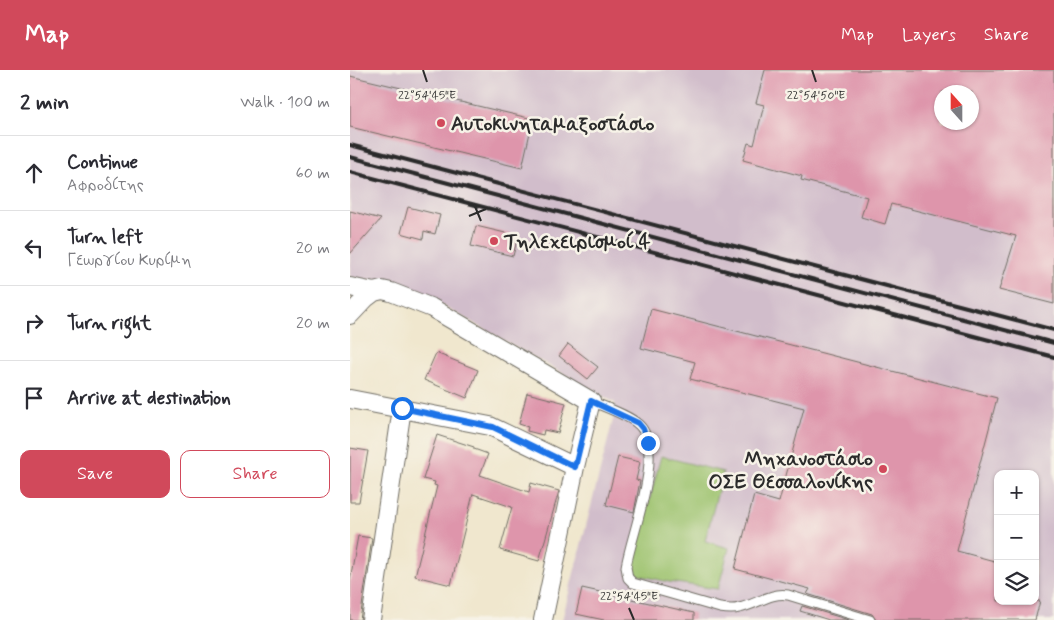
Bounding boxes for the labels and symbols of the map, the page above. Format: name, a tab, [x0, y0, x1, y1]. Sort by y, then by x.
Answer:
north arrow	[934, 85, 979, 130]
text: 22°54'45"E	[398, 88, 456, 104]
text: 22°54'50"E	[787, 88, 845, 104]
place label: Αυτοκινηταμαξοστάσιο	[451, 111, 654, 138]
marker: Αυτοκινηταμαξοστάσιο	[435, 117, 447, 129]
place label: Τηλεχειρισμοί 4	[503, 229, 651, 256]
marker: Τηλεχειρισμοί 4	[488, 235, 500, 247]
route start	[391, 397, 414, 420]
route end	[637, 432, 660, 455]
place label: Μηχανοστάσιο ΟΣΕ Θεσσαλονίκης	[708, 446, 873, 496]
marker: Μηχανοστάσιο ΟΣΕ Θεσσαλονίκης	[877, 463, 889, 475]
text: 22°54'45"E	[600, 589, 658, 605]

